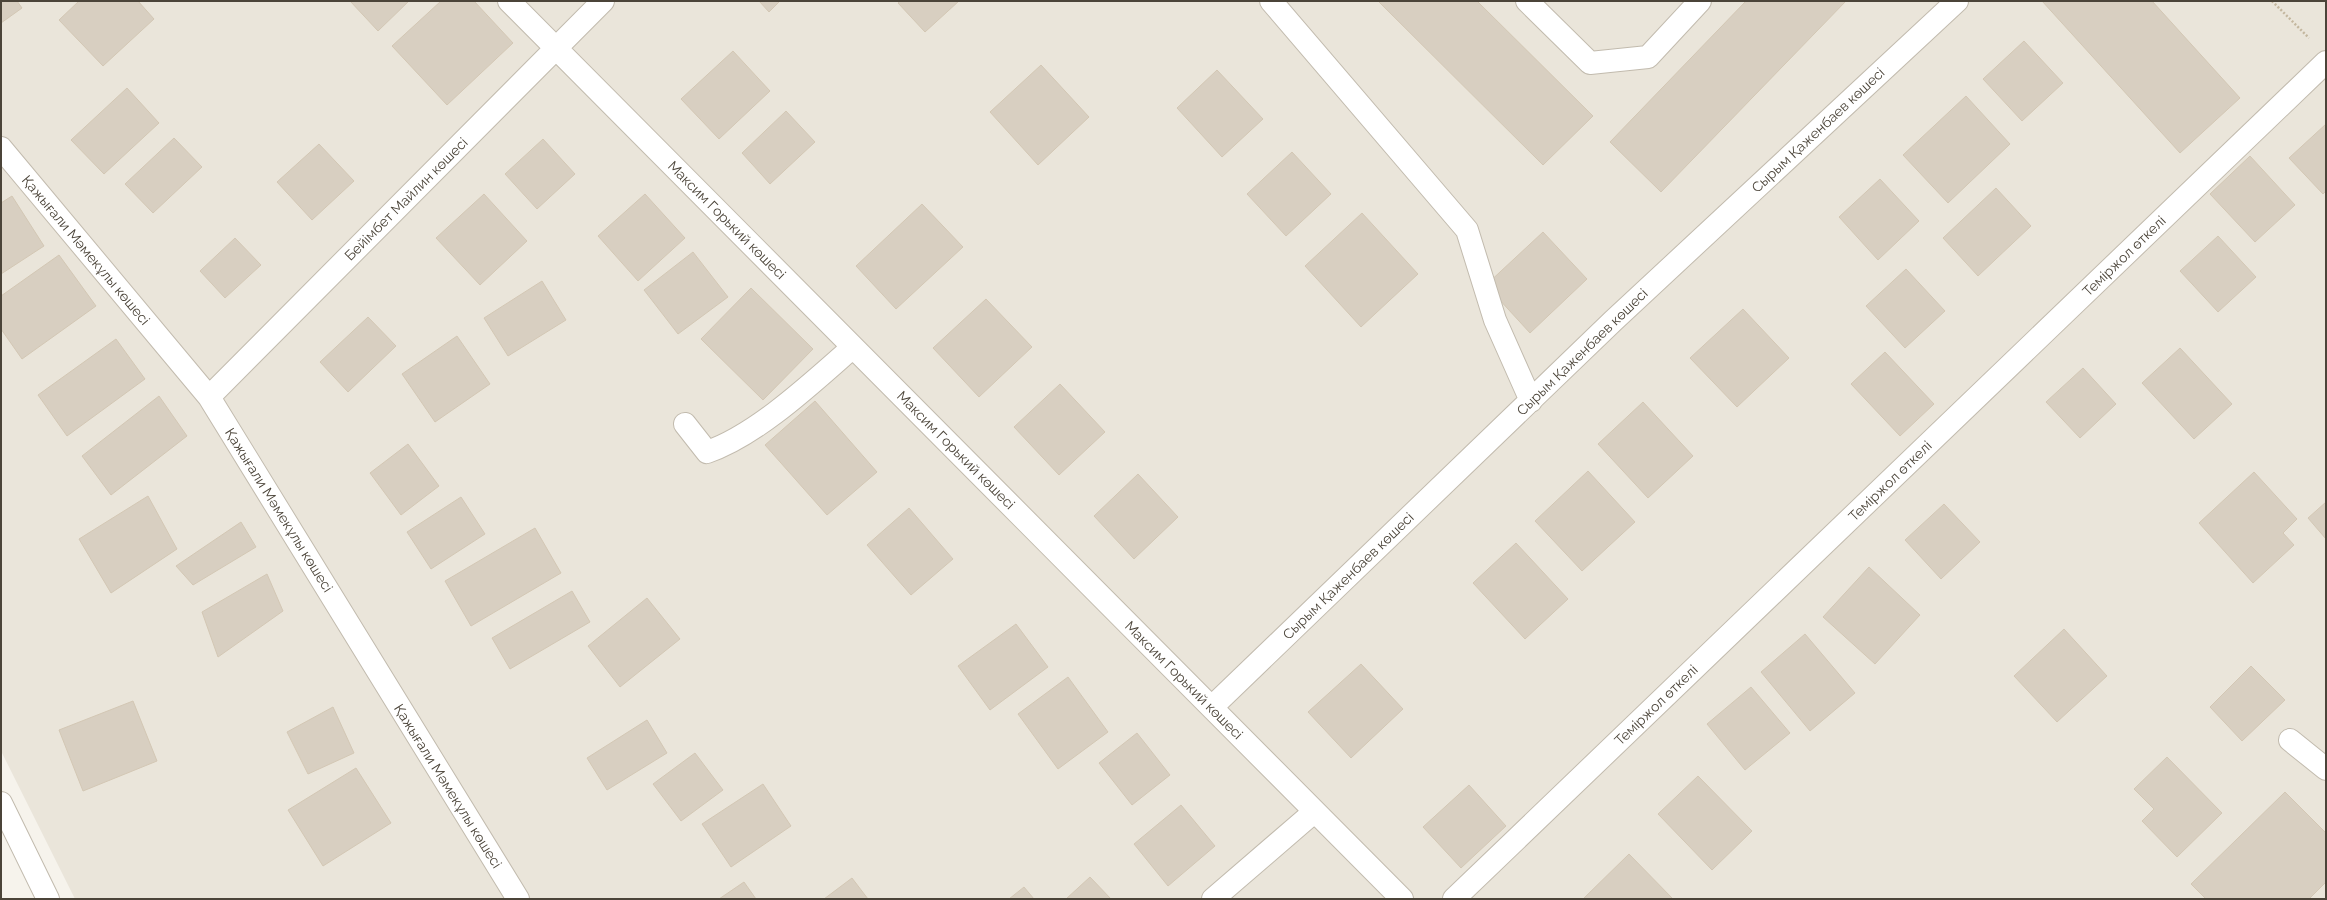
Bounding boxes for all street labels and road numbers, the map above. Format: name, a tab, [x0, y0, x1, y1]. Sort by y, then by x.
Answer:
street label: Сырым Қаженбаев көшесі	[1748, 64, 1888, 196]
street label: Бейімбет Майлин көшесі	[341, 134, 471, 264]
street label: Максим Горький көшесі	[665, 158, 789, 282]
street label: Қажығали Мәмекұлы көшесі	[19, 172, 153, 328]
street label: Теміржол өткелі	[2079, 212, 2169, 300]
street label: Сырым Қаженбаев көшесі	[1513, 285, 1651, 419]
street label: Максим Горький көшесі	[894, 388, 1018, 512]
street label: Қажығали Мәмекұлы көшесі	[222, 425, 336, 595]
street label: Теміржол өткелі	[1845, 437, 1935, 525]
street label: Сырым Қаженбаев көшесі	[1279, 509, 1417, 643]
street label: Максим Горький көшесі	[1122, 618, 1246, 742]
street label: Теміржол өткелі	[1611, 661, 1701, 749]
street label: Қажығали Мәмекұлы көшесі	[391, 701, 505, 871]

